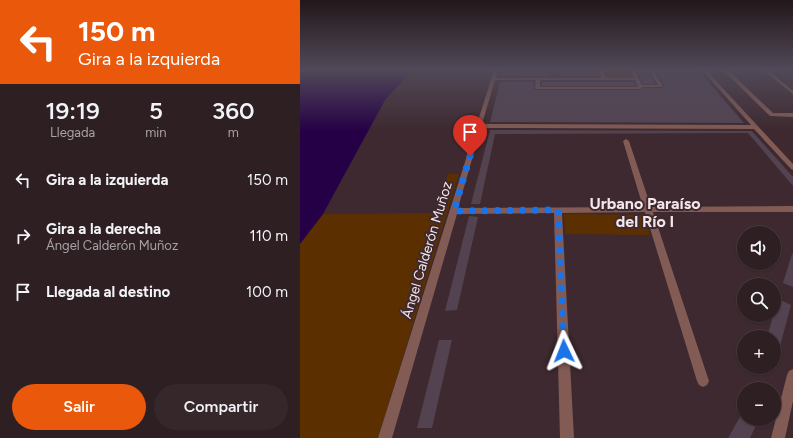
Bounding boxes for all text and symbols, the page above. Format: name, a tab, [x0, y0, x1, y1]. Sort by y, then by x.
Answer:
text: 150 m	[78, 14, 155, 48]
icon: left	[12, 16, 64, 68]
text: Gira a la izquierda	[78, 48, 220, 70]
text: 19:19	[45, 96, 100, 125]
text: 5	[149, 96, 163, 125]
text: 360	[212, 96, 255, 125]
pin	[453, 115, 487, 156]
icon: arrive	[459, 121, 481, 143]
text: Llegada	[50, 125, 95, 140]
text: min	[145, 125, 167, 140]
text: m	[228, 125, 239, 140]
icon: left	[12, 169, 34, 191]
text: Gira a la izquierda	[46, 171, 168, 189]
text: 150 m	[247, 171, 288, 189]
street label: Ángel Calderón Muñoz	[398, 179, 456, 321]
district label: Urbano Paraíso del Río I	[589, 194, 701, 231]
text: Gira a la derecha	[46, 220, 161, 238]
icon: right	[12, 225, 34, 247]
map controls	[737, 226, 781, 426]
button: sound	[737, 226, 781, 270]
text: 110 m	[250, 227, 288, 245]
text: Ángel Calderón Muñoz	[46, 238, 178, 253]
button: search	[737, 278, 781, 322]
icon: arrive	[12, 281, 34, 303]
text: Llegada al destino	[46, 283, 170, 301]
text: 100 m	[246, 283, 288, 301]
position arrow	[543, 330, 585, 372]
button: +	[737, 330, 781, 374]
button: −	[737, 382, 781, 426]
button: Salir	[12, 384, 146, 430]
button: Compartir	[154, 384, 288, 430]

